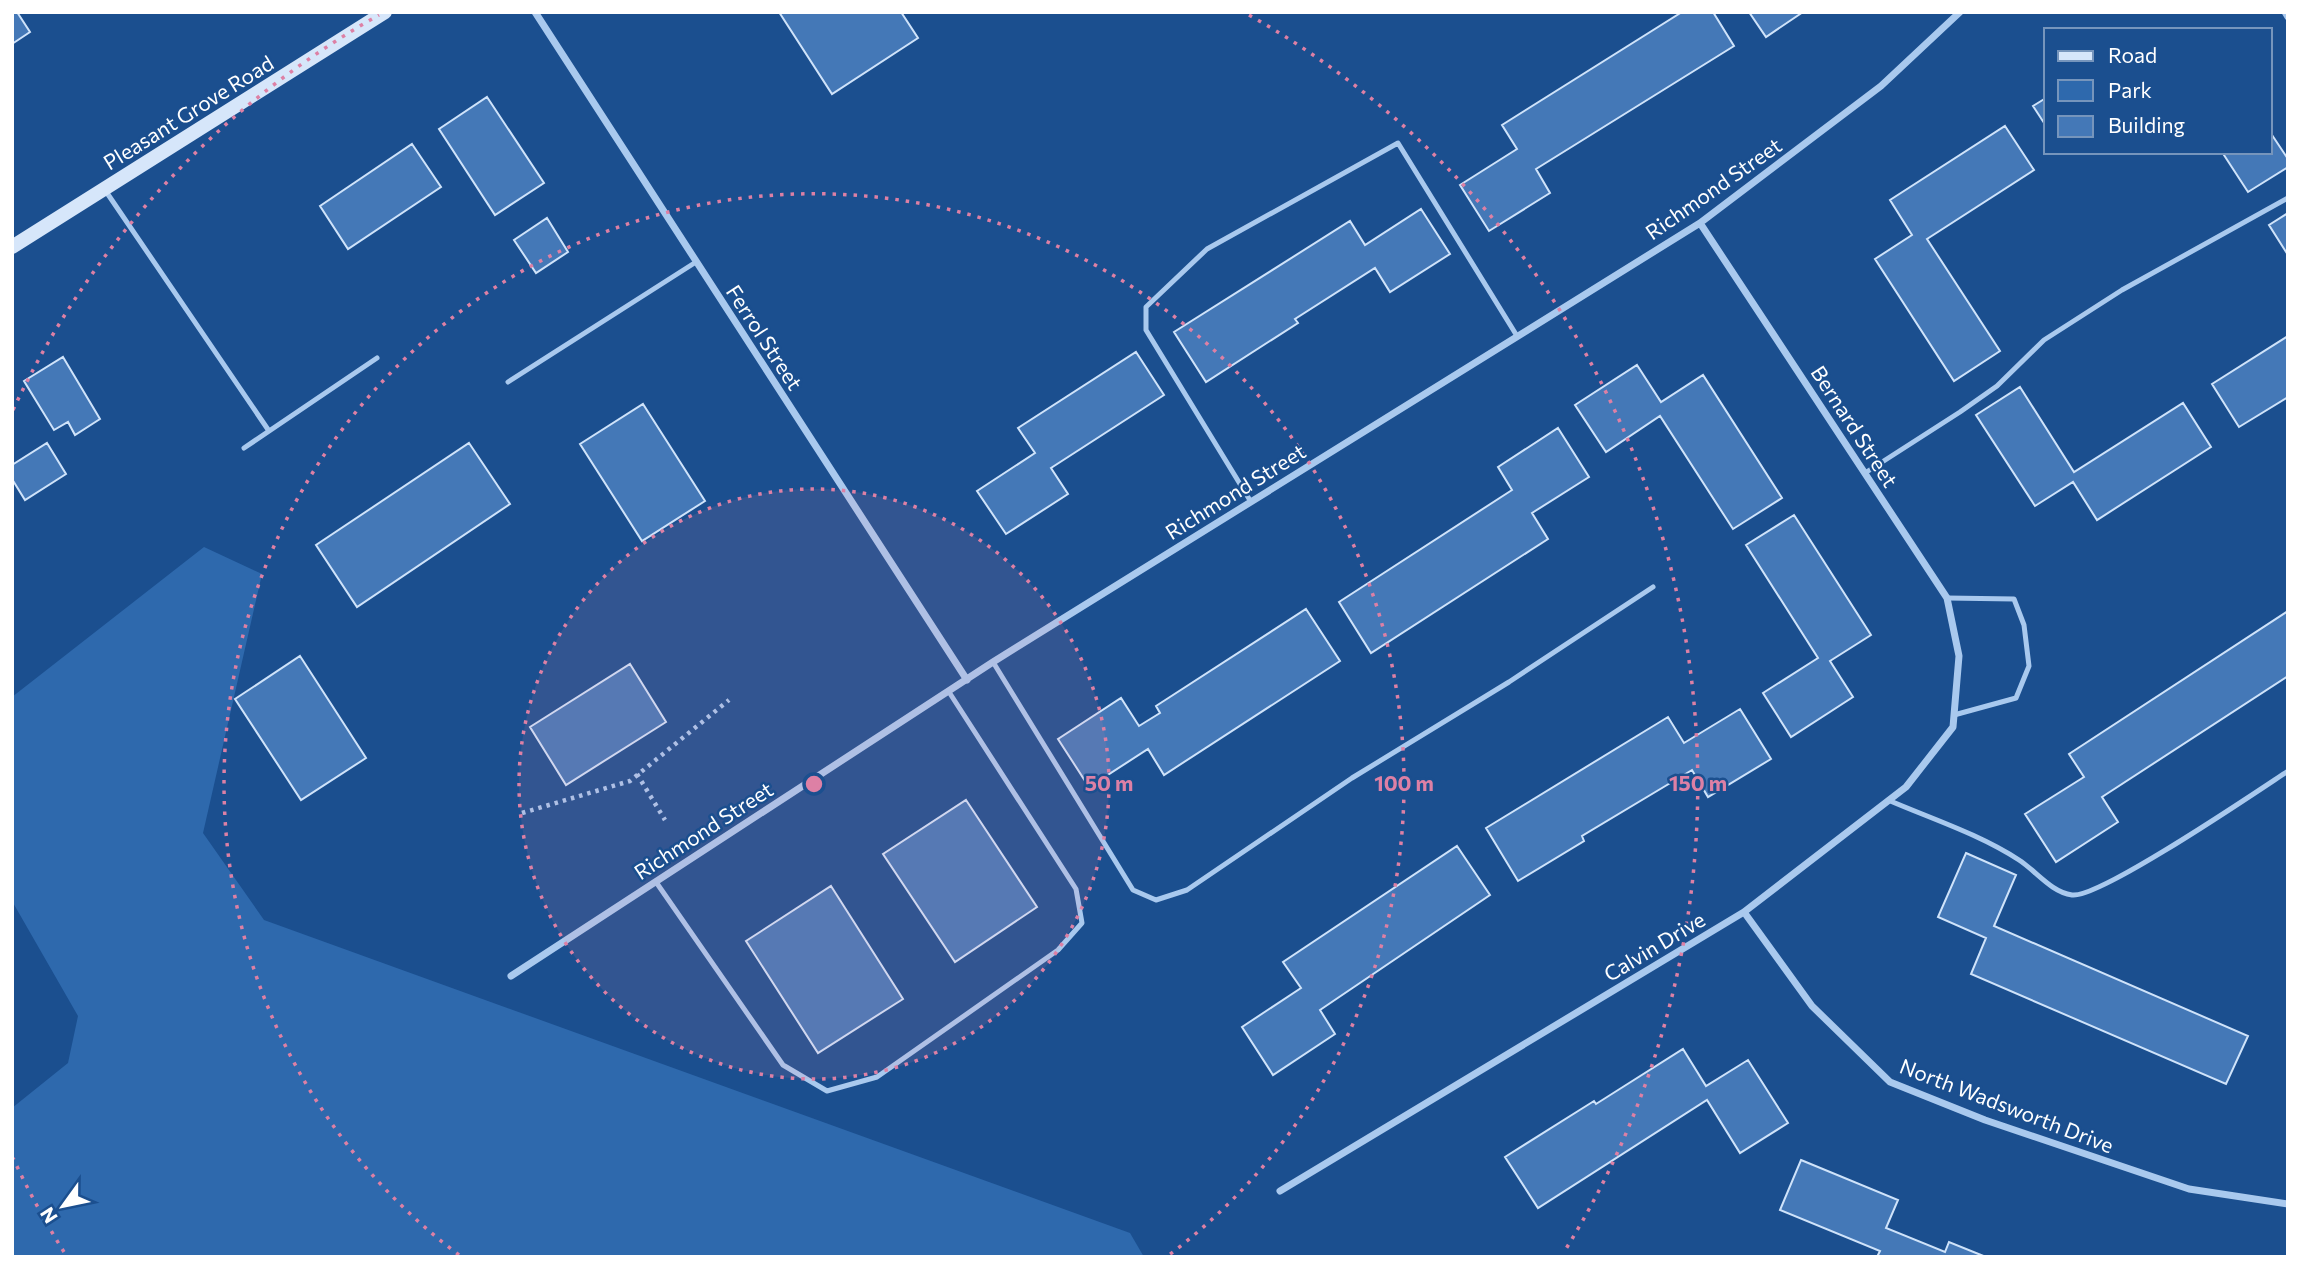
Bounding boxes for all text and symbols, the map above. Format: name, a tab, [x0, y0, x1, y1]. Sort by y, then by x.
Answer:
legend	[2044, 28, 2272, 154]
text: Road	[2108, 42, 2157, 67]
street label: Pleasant Grove Road	[98, 49, 278, 175]
text: Park	[2108, 77, 2152, 102]
text: Building	[2108, 112, 2185, 137]
street label: Richmond Street	[1640, 132, 1786, 244]
street label: Ferrol Street	[722, 280, 808, 394]
street label: Bernard Street	[1807, 361, 1903, 491]
street label: Richmond Street	[1160, 438, 1310, 544]
text: 50 m	[1085, 770, 1133, 795]
text: 100 m	[1374, 770, 1434, 795]
text: 150 m	[1669, 770, 1727, 795]
centre of rings	[802, 772, 826, 796]
street label: Richmond Street	[629, 776, 777, 884]
street label: Calvin Drive	[1599, 906, 1709, 986]
street label: North Wadsworth Drive	[1897, 1053, 2117, 1157]
north arrow	[28, 1171, 98, 1241]
text: N	[35, 1203, 62, 1228]

